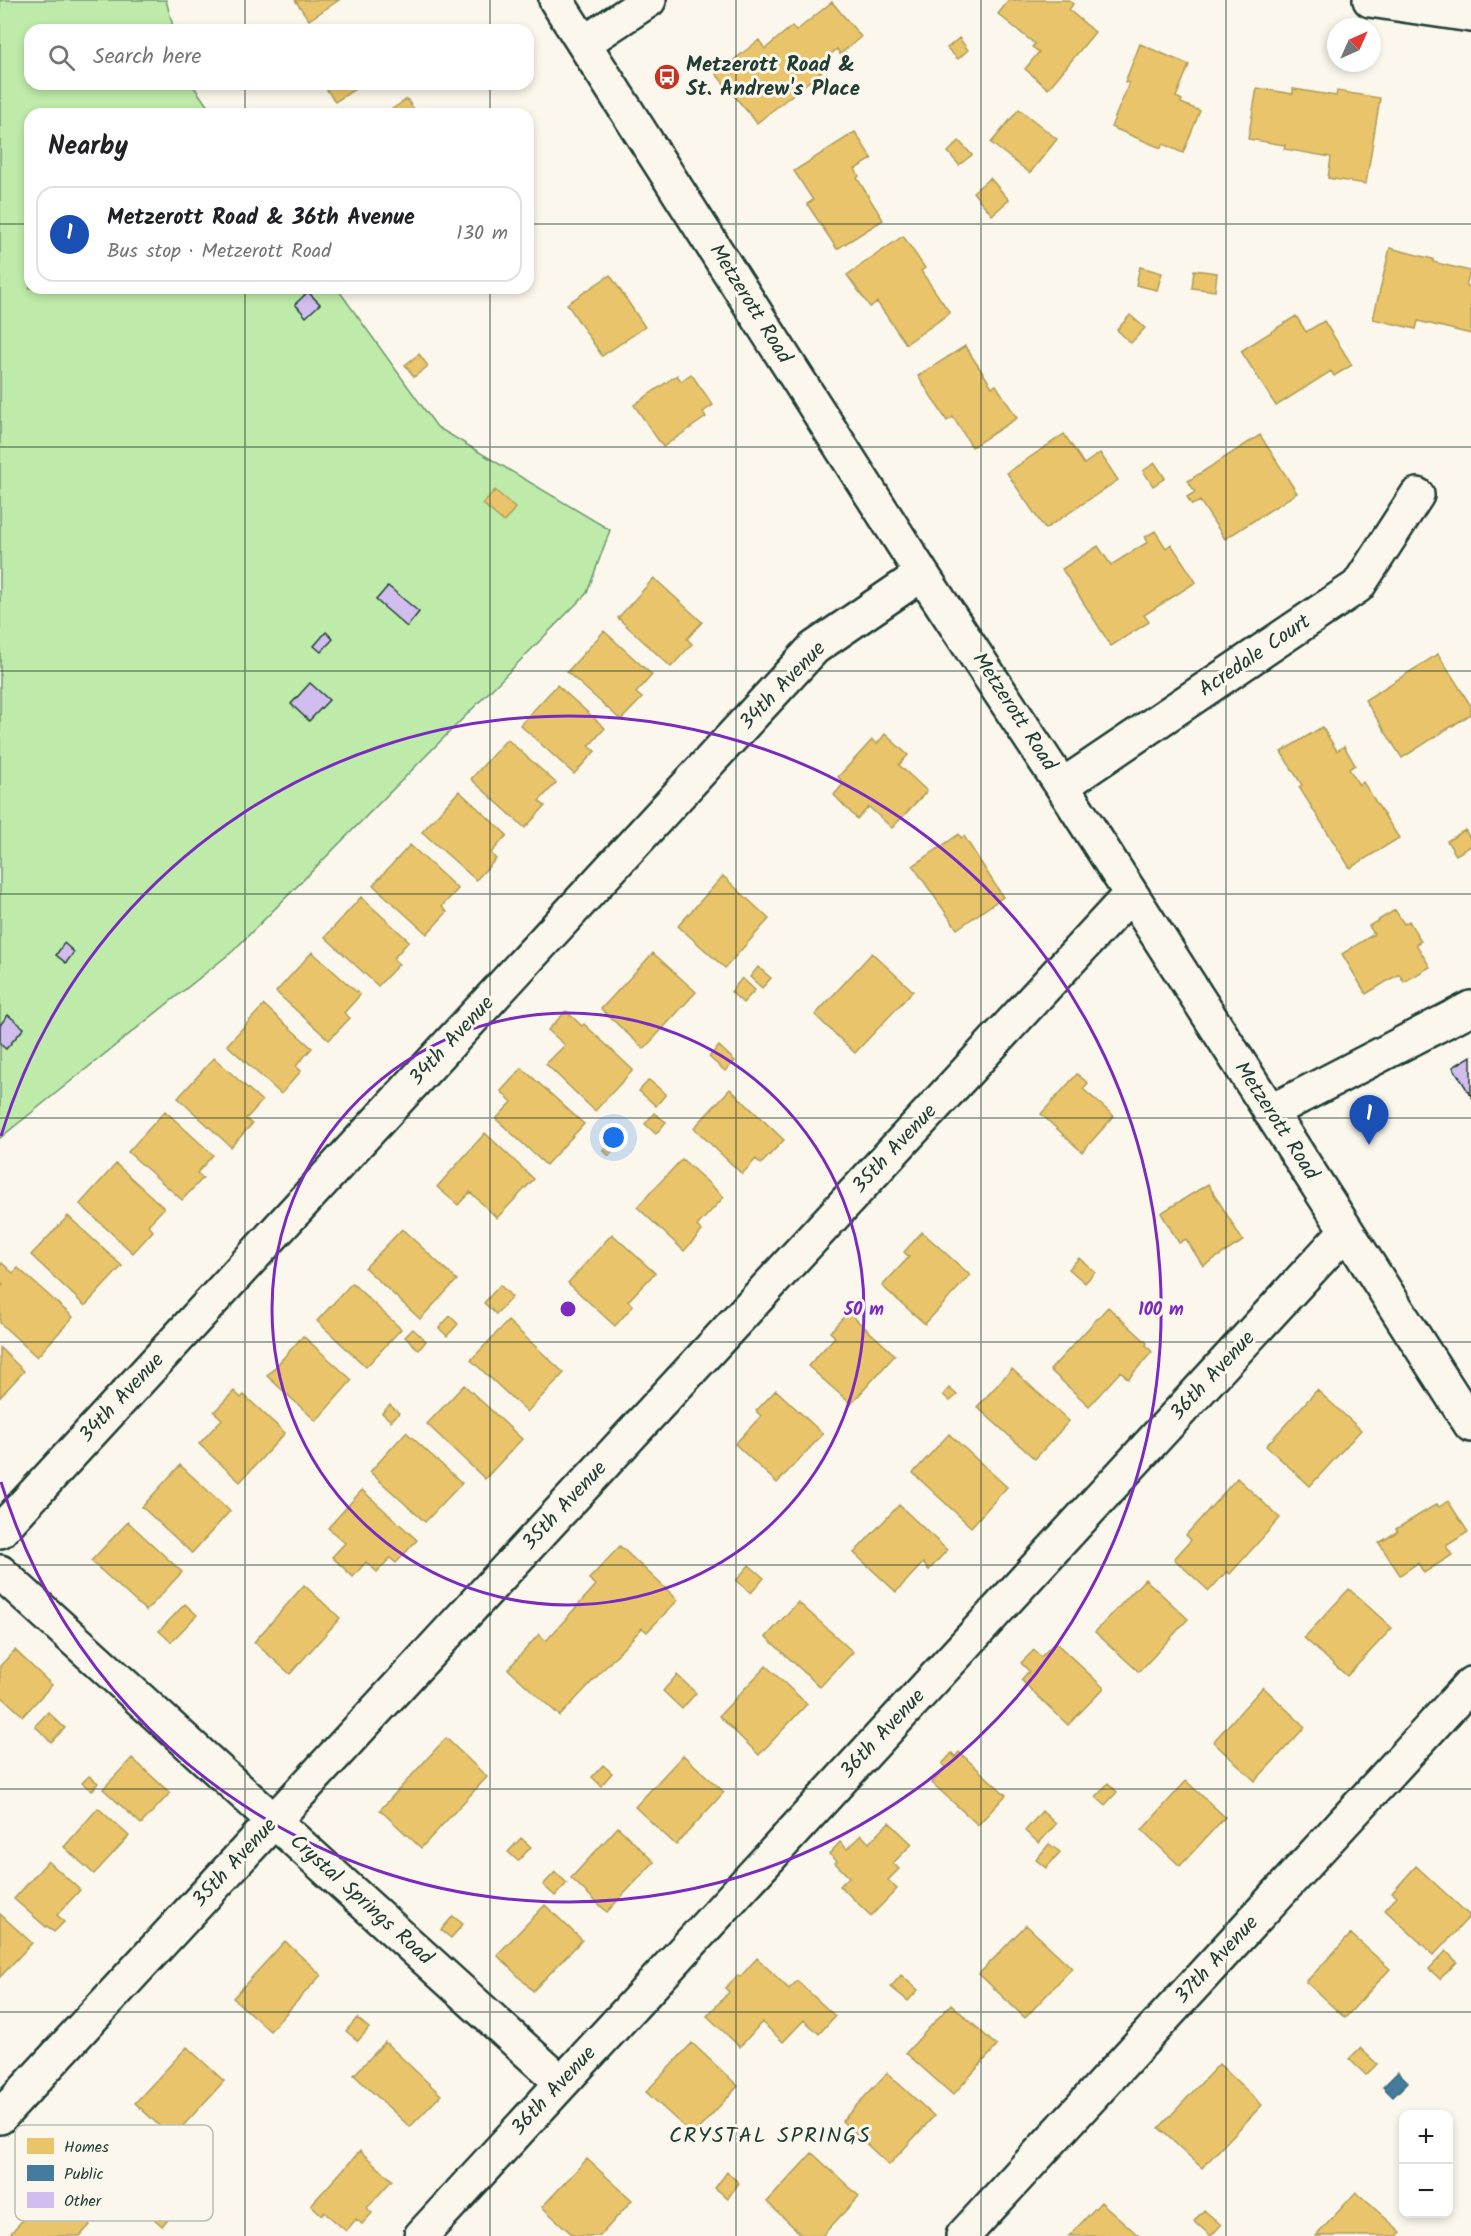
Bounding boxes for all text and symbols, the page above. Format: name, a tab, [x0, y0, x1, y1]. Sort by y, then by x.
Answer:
north arrow	[1327, 18, 1381, 72]
search box	[24, 24, 534, 90]
text: Search here	[93, 40, 201, 75]
icon: search	[45, 41, 78, 74]
place label: Metzerott Road & St. Andrew's Place	[686, 49, 860, 106]
bus stop icon: Metzerott Road & St. Andrew's Place	[652, 62, 682, 92]
text: Nearby	[48, 126, 128, 168]
text: Metzerott Road & 36th Avenue	[107, 201, 415, 236]
text: 1	[66, 218, 73, 250]
text: 130 m	[456, 218, 508, 250]
text: Bus stop · Metzerott Road	[107, 236, 331, 268]
street label: Metzerott Road	[700, 238, 800, 371]
street label: Acredale Court	[1192, 606, 1318, 706]
street label: 34th Avenue	[732, 633, 835, 738]
street label: Metzerott Road	[963, 646, 1065, 778]
street label: 34th Avenue	[401, 988, 503, 1094]
street label: Metzerott Road	[1225, 1055, 1327, 1187]
street label: 35th Avenue	[844, 1096, 946, 1202]
pin: 1	[1350, 1096, 1388, 1145]
your location	[599, 1123, 628, 1152]
text: 50 m	[843, 1296, 884, 1325]
text: 100 m	[1138, 1296, 1184, 1325]
centre of rings	[558, 1299, 578, 1319]
street label: 36th Avenue	[1162, 1323, 1264, 1429]
street label: 34th Avenue	[71, 1345, 173, 1451]
street label: 35th Avenue	[514, 1453, 616, 1559]
street label: 36th Avenue	[832, 1681, 934, 1787]
street label: 35th Avenue	[184, 1810, 286, 1916]
street label: Crystal Springs Road	[282, 1826, 441, 1974]
street label: 37th Avenue	[1167, 1908, 1267, 2012]
street label: 36th Avenue	[503, 2038, 605, 2144]
map controls	[1399, 2110, 1453, 2218]
button: +	[1399, 2110, 1453, 2164]
district label: CRYSTAL SPRINGS	[669, 2119, 871, 2154]
legend	[15, 2125, 213, 2221]
text: Homes	[64, 2135, 109, 2160]
text: Public	[64, 2162, 104, 2187]
button: −	[1399, 2164, 1453, 2218]
text: Other	[64, 2189, 103, 2214]

